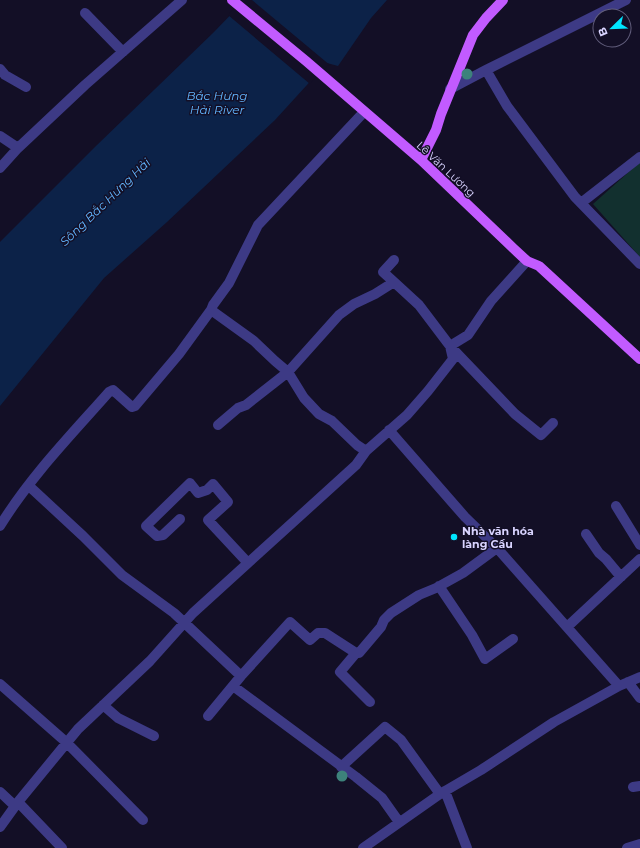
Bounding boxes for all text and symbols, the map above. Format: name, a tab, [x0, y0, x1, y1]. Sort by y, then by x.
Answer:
north arrow	[592, 8, 632, 48]
text: B	[595, 25, 611, 39]
water label: Bắc Hưng Hải River	[186, 88, 248, 117]
street label: Lê Văn Lương	[414, 138, 478, 200]
water label: Sông Bắc Hưng Hải	[57, 154, 154, 249]
place label: Nhà văn hóa làng Cầu	[462, 524, 534, 551]
marker: Nhà văn hóa làng Cầu	[449, 532, 459, 542]

